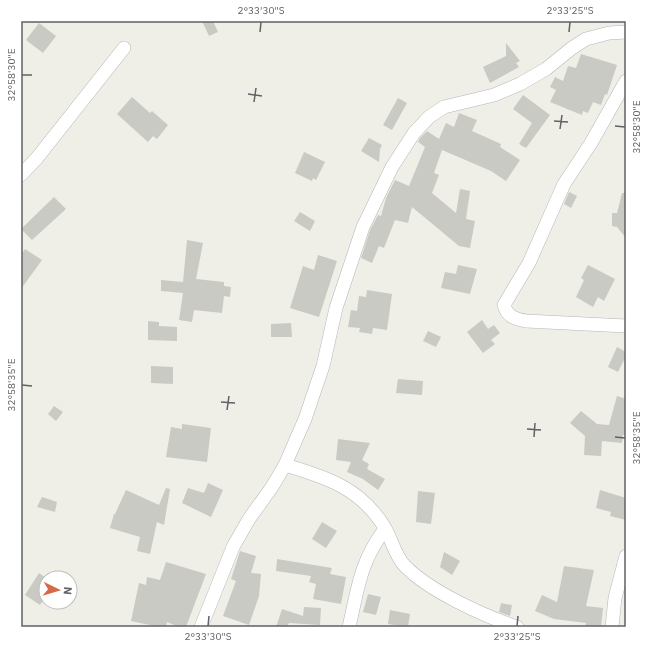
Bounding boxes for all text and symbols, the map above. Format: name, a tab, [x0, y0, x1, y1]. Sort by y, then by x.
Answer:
text: 2°33'30"S	[237, 4, 285, 17]
text: 2°33'25"S	[546, 4, 594, 17]
text: 32°58'30"E	[5, 48, 18, 102]
text: 32°58'30"E	[630, 100, 643, 154]
text: 32°58'35"E	[5, 358, 18, 412]
text: 32°58'35"E	[630, 411, 643, 465]
north arrow	[38, 570, 78, 610]
text: N	[61, 586, 75, 595]
text: 2°33'30"S	[184, 630, 232, 643]
text: 2°33'25"S	[493, 630, 541, 643]

